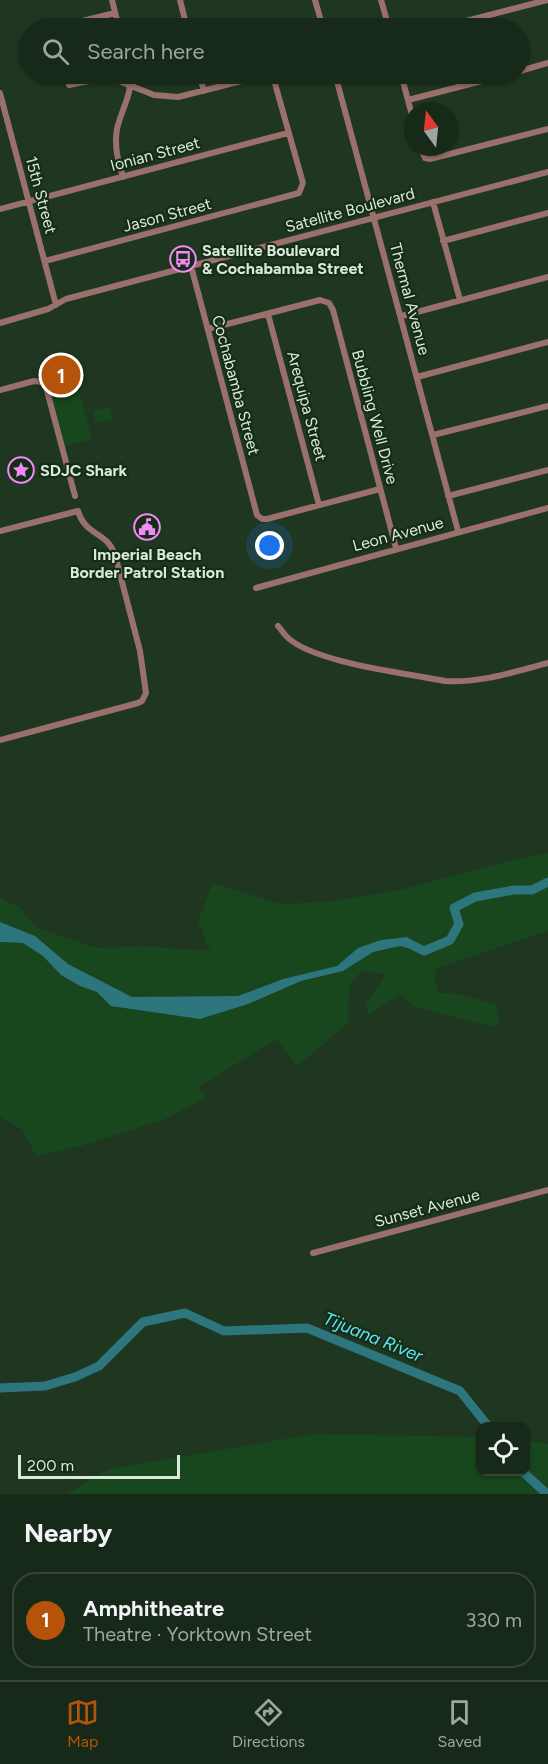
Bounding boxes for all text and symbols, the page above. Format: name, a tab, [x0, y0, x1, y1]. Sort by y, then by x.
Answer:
search box	[18, 18, 530, 84]
icon: search	[39, 35, 72, 68]
text: Search here	[87, 38, 205, 65]
north arrow	[404, 102, 458, 156]
street label: Ionian Street	[108, 133, 202, 175]
street label: 15th Street	[22, 154, 60, 236]
street label: Satellite Boulevard	[283, 184, 417, 236]
street label: Jason Street	[121, 194, 213, 236]
place label: Satellite Boulevard & Cochabamba Street	[202, 241, 364, 278]
street label: Thermal Avenue	[386, 241, 434, 357]
bus stop icon: Satellite Boulevard & Cochabamba Street	[168, 244, 198, 274]
street label: Cochabamba Street	[208, 313, 264, 457]
street label: Bubbling Well Drive	[348, 348, 402, 487]
street label: Arequipa Street	[283, 349, 331, 463]
pin: 1	[42, 352, 80, 398]
place icon: SDJC Shark	[6, 455, 36, 485]
place label: SDJC Shark	[40, 461, 128, 480]
public building icon: Imperial Beach Border Patrol Station	[132, 512, 162, 542]
street label: Leon Avenue	[350, 513, 446, 555]
your location	[255, 531, 284, 560]
place label: Imperial Beach Border Patrol Station	[70, 545, 224, 582]
street label: Sunset Avenue	[372, 1185, 482, 1231]
water label: Tijuana River	[320, 1307, 427, 1367]
map controls	[476, 1422, 530, 1476]
button: locate	[476, 1422, 530, 1476]
scale bar	[18, 1452, 180, 1480]
text: 200 m	[27, 1456, 74, 1475]
text: Nearby	[24, 1517, 112, 1549]
text: Amphitheatre	[83, 1595, 224, 1622]
text: 1	[41, 1608, 50, 1632]
text: 330 m	[465, 1608, 522, 1632]
text: Theatre · Yorktown Street	[83, 1622, 312, 1646]
tab: Map	[66, 1696, 99, 1751]
tab: Directions	[232, 1696, 305, 1751]
tab: Saved	[438, 1696, 482, 1751]

